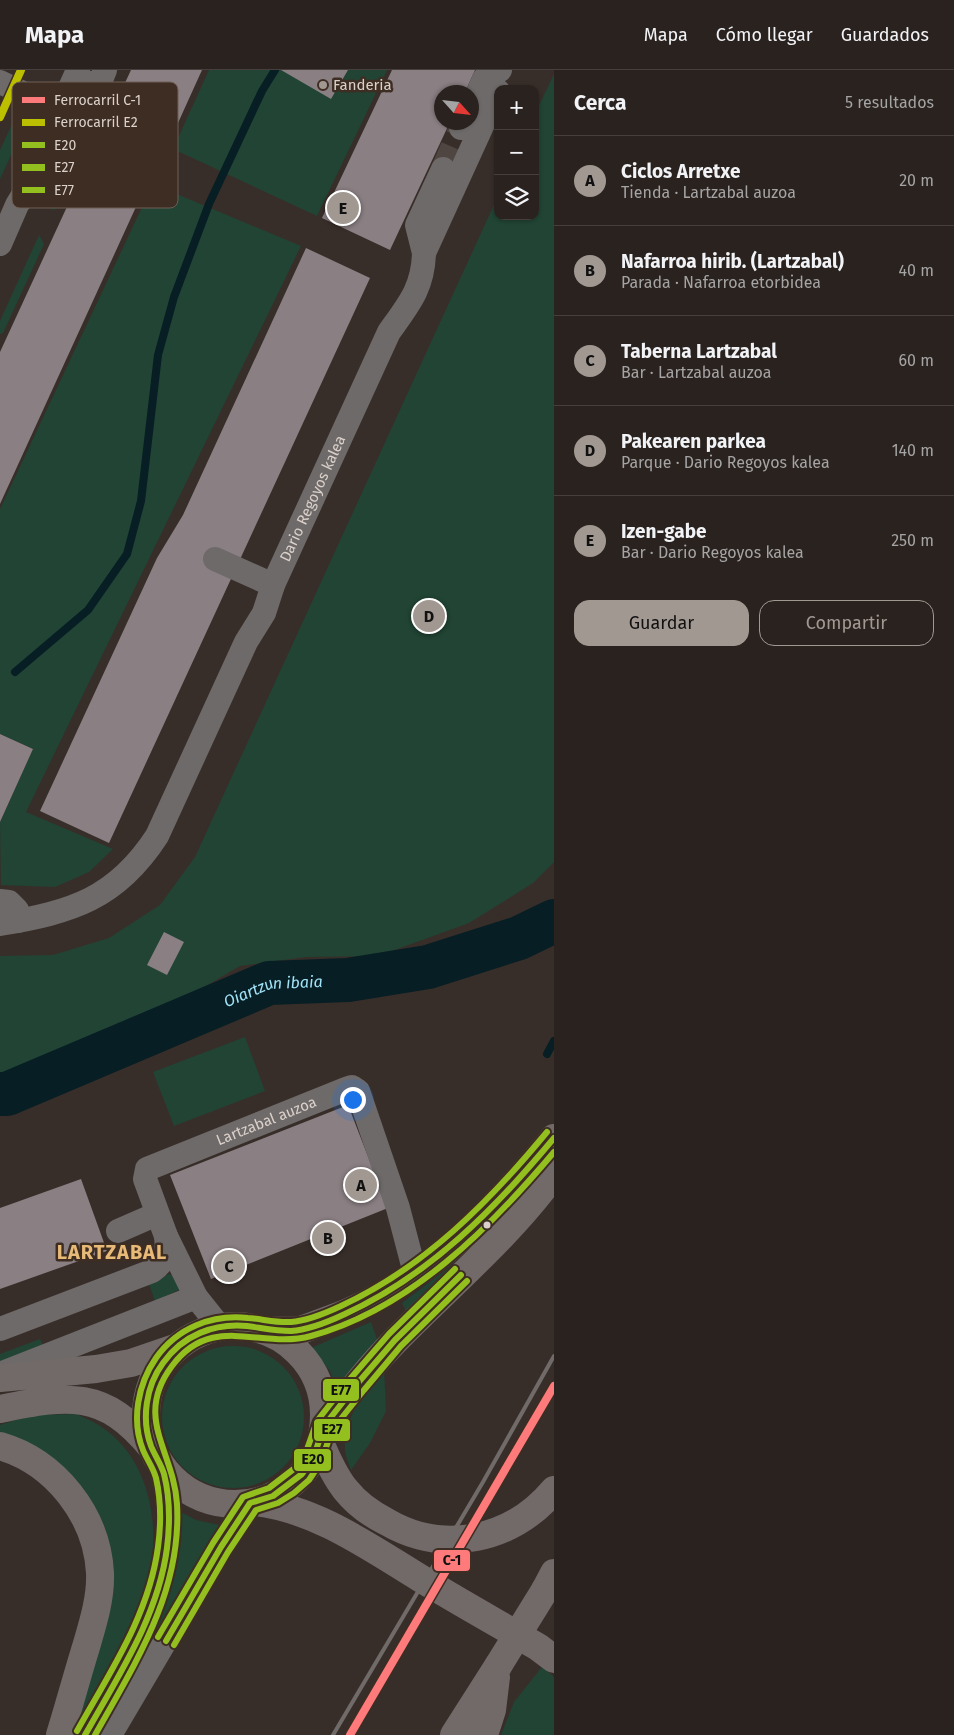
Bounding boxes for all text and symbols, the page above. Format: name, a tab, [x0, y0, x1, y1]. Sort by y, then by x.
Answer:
text: Mapa	[25, 21, 84, 49]
text: Mapa	[644, 24, 688, 46]
text: Cómo llegar	[716, 24, 813, 46]
text: Guardados	[841, 24, 929, 46]
place label: Fanderia	[333, 76, 392, 94]
marker: Fanderia	[317, 79, 329, 91]
legend	[12, 82, 178, 208]
north arrow	[434, 85, 479, 130]
map controls	[494, 85, 539, 220]
button: +	[494, 85, 539, 130]
text: Cerca	[574, 90, 626, 116]
text: Ferrocarril C-1	[54, 92, 141, 109]
text: 5 resultados	[845, 93, 934, 112]
text: Ferrocarril E2	[54, 114, 138, 131]
button: −	[494, 130, 539, 175]
text: E20	[54, 137, 76, 154]
text: E27	[54, 159, 75, 176]
text: Ciclos Arretxe	[621, 160, 740, 183]
text: A	[585, 171, 595, 190]
text: 20 m	[899, 171, 934, 190]
button: layers	[494, 175, 539, 220]
text: E77	[54, 182, 74, 199]
text: Tienda · Lartzabal auzoa	[621, 183, 796, 202]
pin: E	[327, 189, 359, 227]
text: Nafarroa hirib. (Lartzabal)	[621, 250, 844, 273]
text: B	[585, 261, 595, 280]
text: 40 m	[899, 261, 934, 280]
text: Parada · Nafarroa etorbidea	[621, 273, 821, 292]
text: Taberna Lartzabal	[621, 340, 777, 363]
text: C	[585, 351, 595, 370]
text: 60 m	[899, 351, 934, 370]
text: Bar · Lartzabal auzoa	[621, 363, 771, 382]
text: Pakearen parkea	[621, 430, 766, 453]
street label: Dario Regoyos kalea	[276, 433, 349, 565]
text: D	[585, 441, 595, 460]
text: 140 m	[892, 441, 934, 460]
text: Parque · Dario Regoyos kalea	[621, 453, 830, 472]
text: Izen-gabe	[621, 520, 707, 543]
text: E	[586, 531, 594, 550]
text: 250 m	[891, 531, 934, 550]
text: Bar · Dario Regoyos kalea	[621, 543, 804, 562]
pin: D	[413, 597, 445, 635]
button: Guardar	[574, 600, 749, 646]
button: Compartir	[759, 600, 934, 646]
water label: Oiartzun ibaia	[221, 971, 323, 1011]
your location	[340, 1087, 366, 1113]
street label: Lartzabal auzoa	[214, 1093, 319, 1149]
pin: A	[345, 1166, 377, 1204]
pin: B	[312, 1219, 344, 1257]
unlabelled marker	[482, 1220, 492, 1230]
district label: LARTZABAL	[57, 1240, 167, 1264]
pin: C	[213, 1247, 245, 1285]
line badge: E77	[322, 1378, 360, 1402]
text: E77	[331, 1382, 352, 1399]
line badge: E27	[313, 1418, 351, 1442]
text: E27	[321, 1421, 343, 1438]
line badge: E20	[293, 1448, 332, 1472]
text: E20	[302, 1451, 324, 1468]
line badge: C-1	[433, 1549, 471, 1572]
text: C-1	[443, 1552, 461, 1569]

